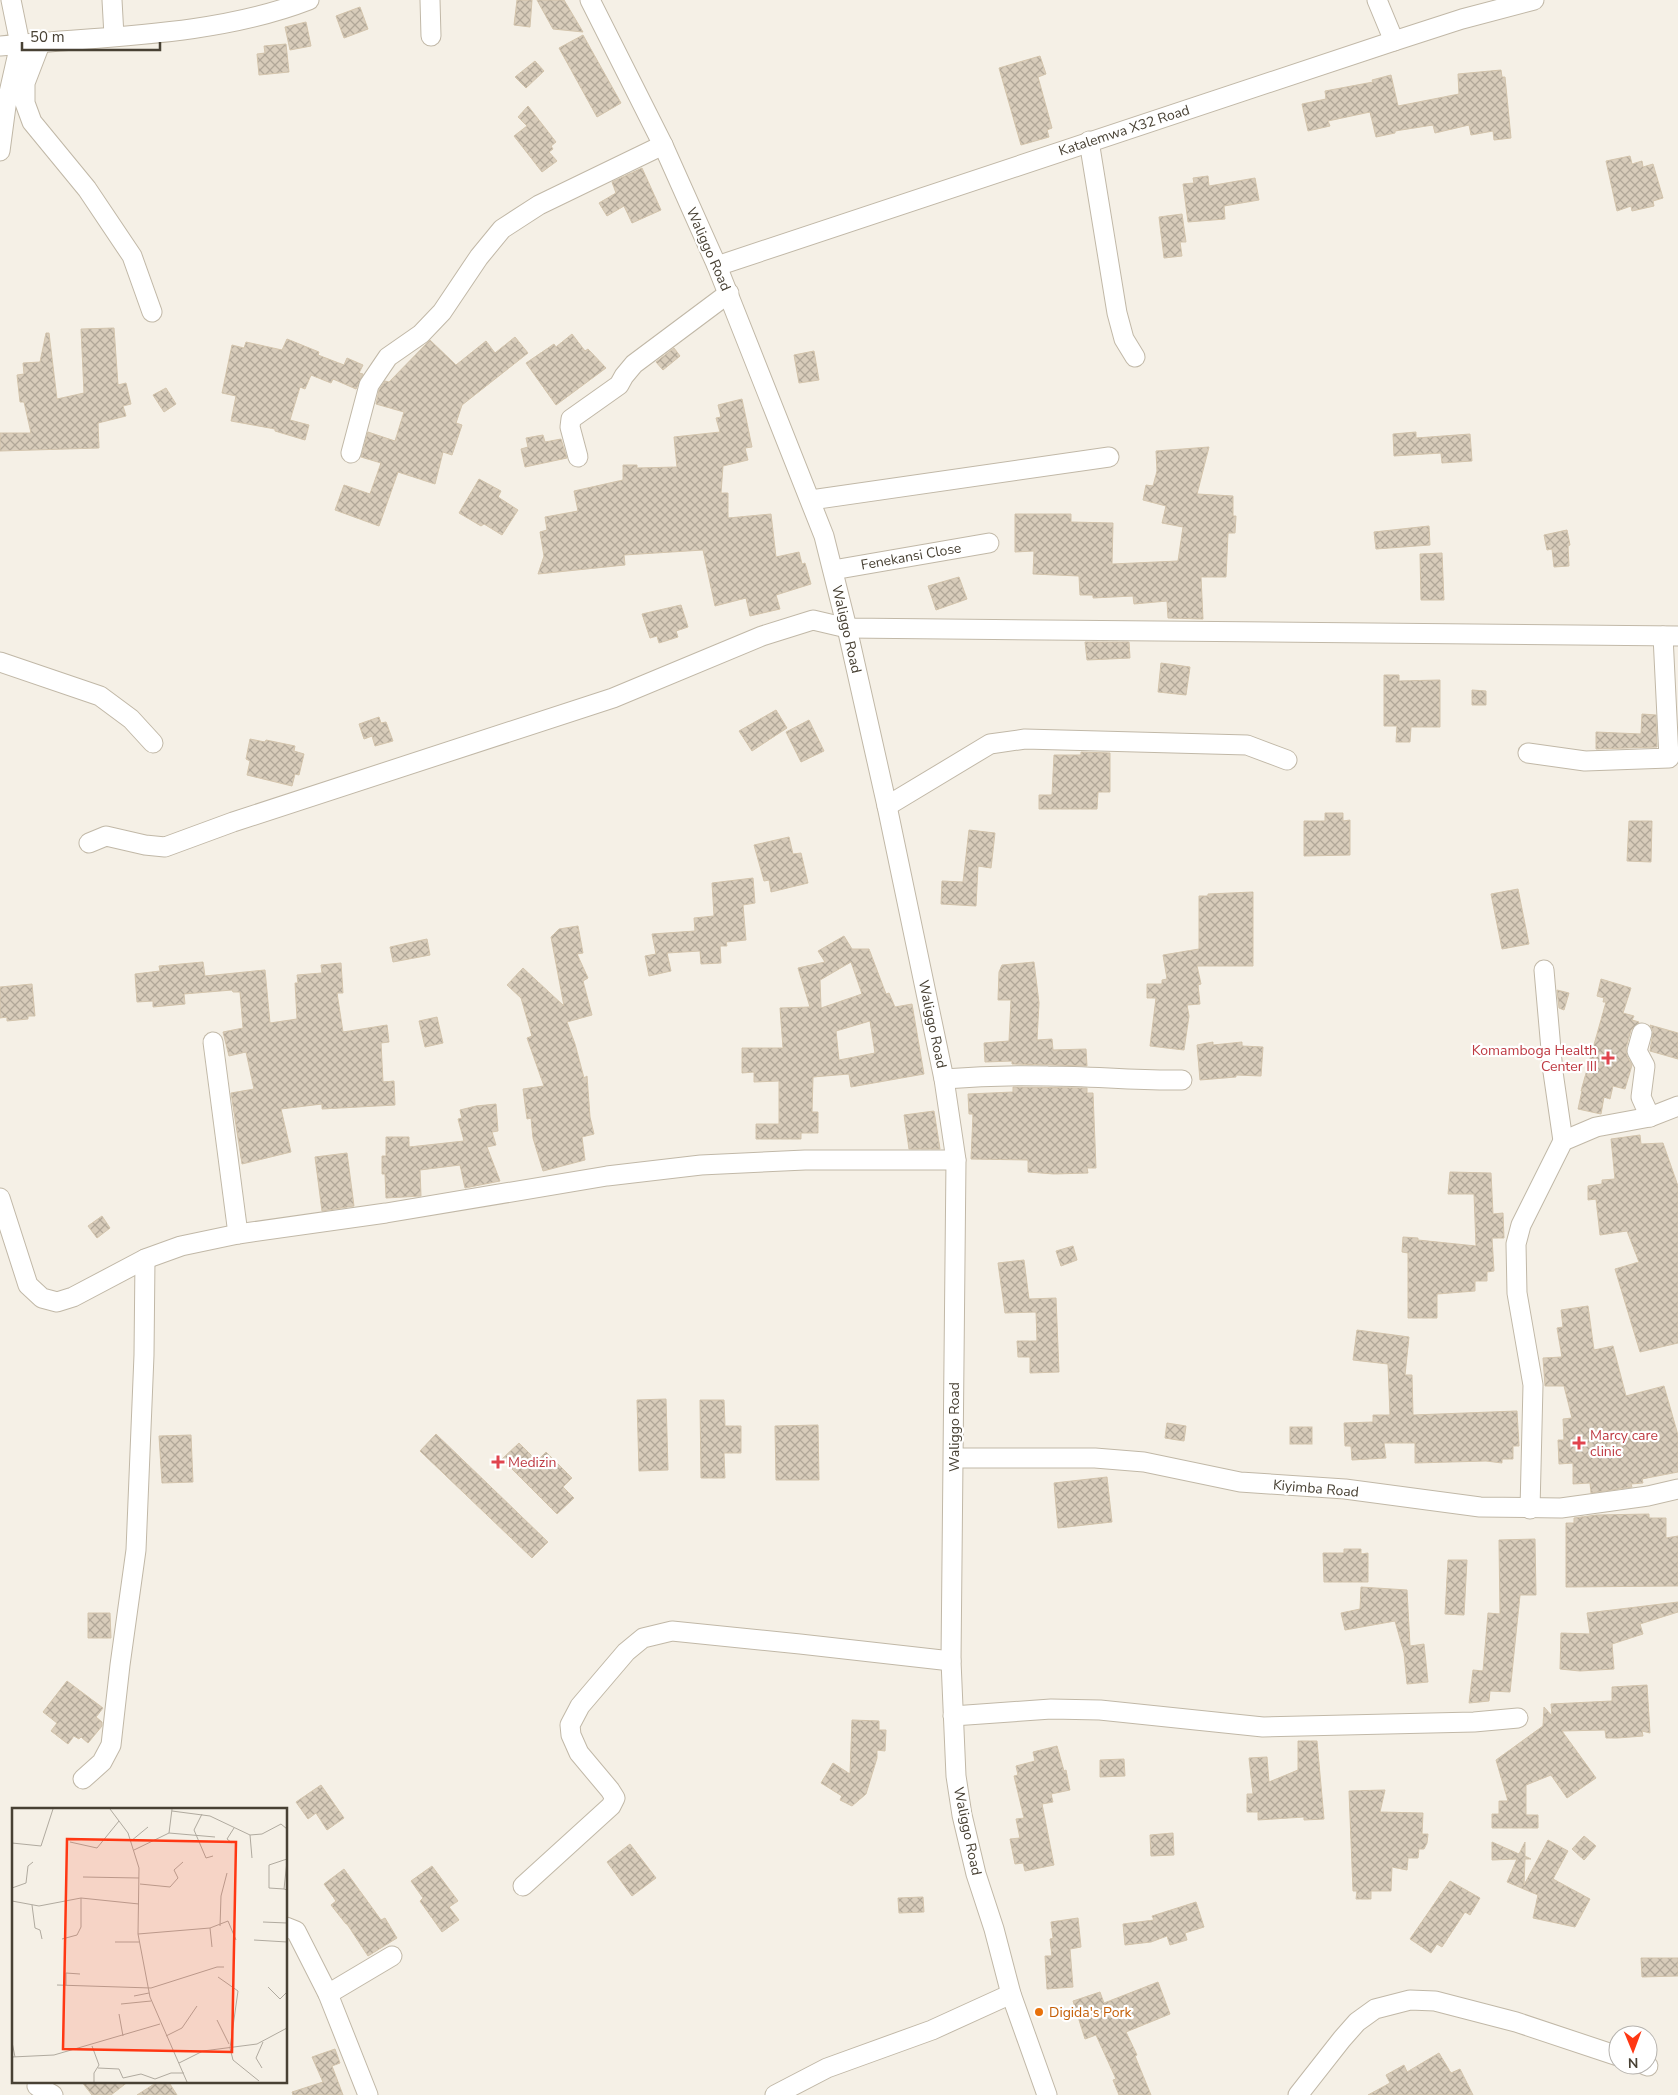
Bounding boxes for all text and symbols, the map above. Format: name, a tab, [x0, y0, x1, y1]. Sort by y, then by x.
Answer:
scale bar	[22, 20, 160, 52]
text: 50 m	[30, 27, 65, 47]
street label: Katalemwa X32 Road	[1056, 100, 1192, 161]
street label: Waliggo Road	[682, 204, 735, 294]
street label: Fenekansi Close	[859, 538, 963, 575]
street label: Waliggo Road	[827, 583, 866, 675]
street label: Waliggo Road	[914, 978, 951, 1070]
place label: Komamboga Health Center III	[1472, 1041, 1597, 1076]
marker: Komamboga Health Center III	[1601, 1051, 1615, 1065]
street label: Waliggo Road	[945, 1382, 964, 1472]
place label: Marcy care clinic	[1590, 1426, 1658, 1461]
marker: Marcy care clinic	[1572, 1436, 1586, 1450]
place label: Medizin	[508, 1453, 557, 1472]
marker: Medizin	[492, 1456, 504, 1468]
street label: Kiyimba Road	[1272, 1475, 1360, 1502]
street label: Waliggo Road	[949, 1785, 986, 1877]
inset map	[12, 1808, 288, 2082]
place label: Digida's Pork	[1049, 2003, 1132, 2022]
marker: Digida's Pork	[1033, 2006, 1045, 2018]
north arrow	[1608, 2025, 1658, 2075]
text: N	[1628, 2053, 1639, 2072]

